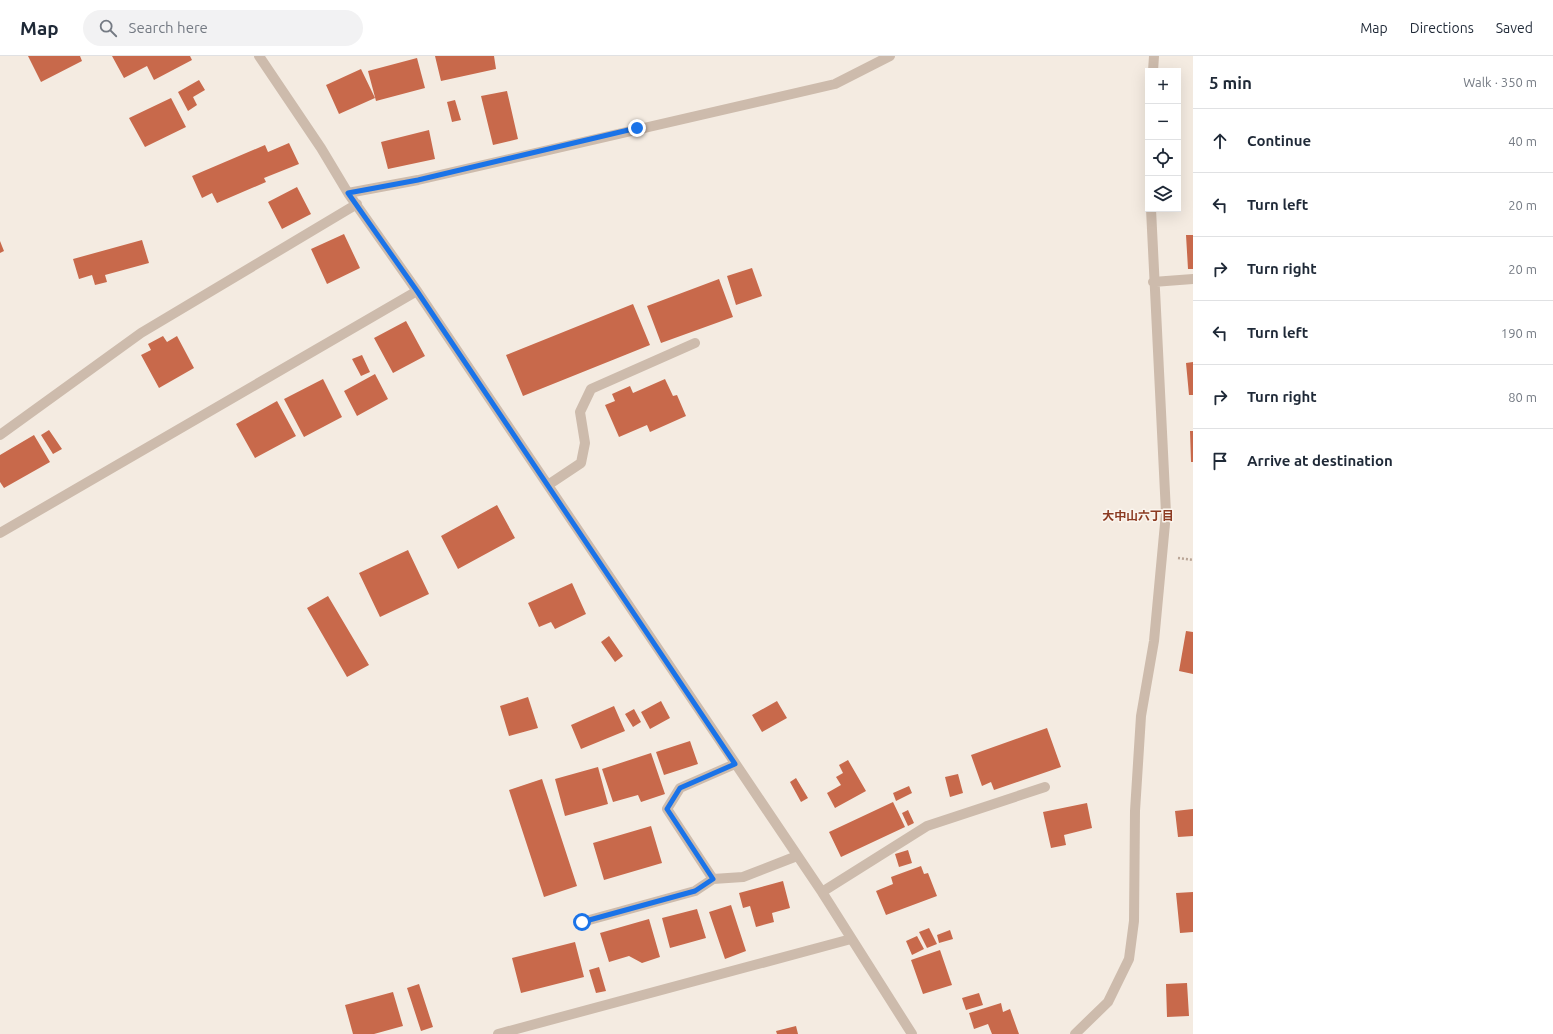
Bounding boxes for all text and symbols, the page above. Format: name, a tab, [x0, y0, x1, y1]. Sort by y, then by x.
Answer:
search box	[83, 10, 363, 46]
text: Map	[20, 17, 59, 39]
icon: search	[97, 17, 119, 39]
text: Search here	[129, 19, 208, 36]
text: Map	[1360, 20, 1388, 36]
text: Directions	[1410, 20, 1474, 36]
text: Saved	[1496, 20, 1533, 36]
map controls	[1145, 68, 1181, 212]
button: +	[1145, 68, 1181, 104]
text: 5 min	[1209, 73, 1252, 92]
text: Walk · 350 m	[1463, 75, 1537, 89]
button: −	[1145, 104, 1181, 140]
route end	[628, 119, 646, 137]
icon: ahead	[1209, 130, 1231, 152]
text: Continue	[1247, 132, 1311, 149]
text: 40 m	[1508, 134, 1537, 148]
button: locate	[1145, 140, 1181, 176]
button: layers	[1145, 176, 1181, 212]
icon: left	[1209, 194, 1231, 216]
text: Turn left	[1247, 196, 1308, 213]
text: 20 m	[1508, 198, 1537, 212]
icon: right	[1209, 258, 1231, 280]
text: Turn right	[1247, 260, 1317, 277]
text: 20 m	[1508, 262, 1537, 276]
icon: left	[1209, 322, 1231, 344]
text: Turn left	[1247, 324, 1308, 341]
text: 190 m	[1501, 326, 1537, 340]
icon: right	[1209, 386, 1231, 408]
text: Turn right	[1247, 388, 1317, 405]
text: 80 m	[1508, 390, 1537, 404]
icon: arrive	[1209, 450, 1231, 472]
text: Arrive at destination	[1247, 452, 1393, 469]
district label: 大中山六丁目	[1102, 509, 1174, 522]
route start	[573, 913, 591, 931]

